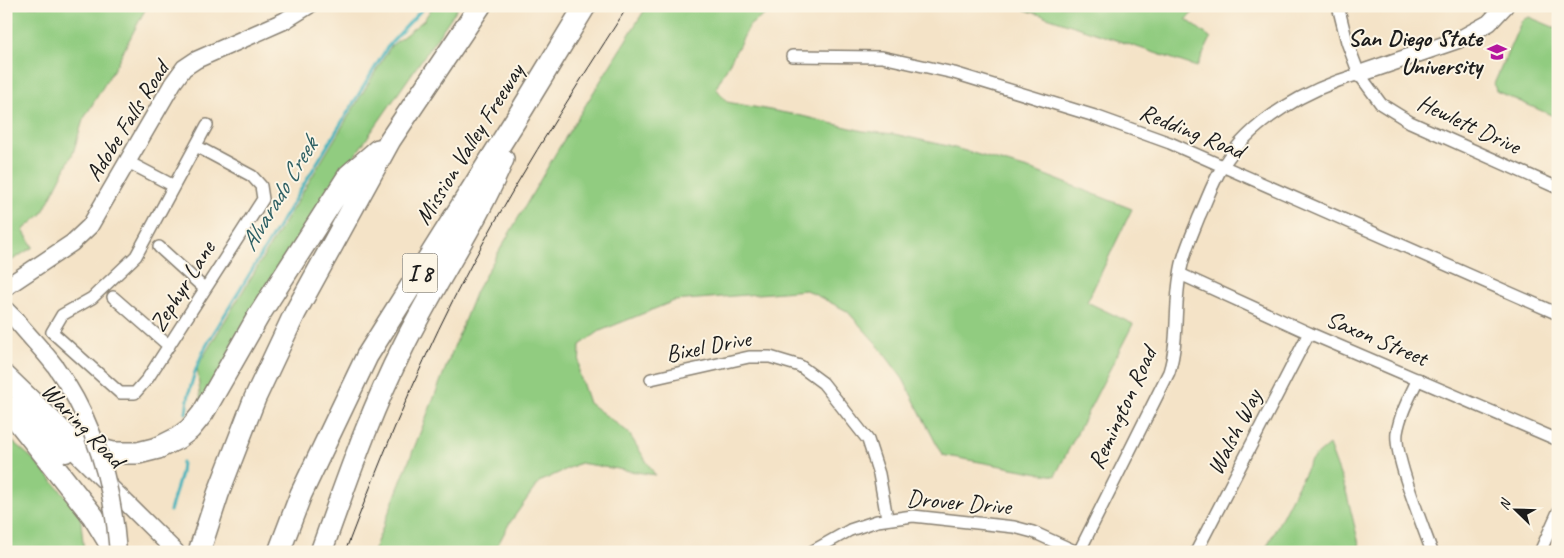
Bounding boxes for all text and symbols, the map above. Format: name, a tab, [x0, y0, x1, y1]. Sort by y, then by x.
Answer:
place label: San Diego State University	[1348, 23, 1485, 81]
school or university icon: San Diego State University	[1486, 41, 1508, 63]
street label: Adobe Falls Road	[78, 53, 178, 186]
street label: Mission Valley Freeway	[408, 56, 531, 230]
street label: Hewlett Drive	[1413, 87, 1527, 162]
street label: Redding Road	[1135, 96, 1252, 167]
water label: Alvarado Creek	[233, 128, 327, 257]
street label: Zephyr Lane	[142, 233, 223, 337]
road number: I 8	[402, 254, 438, 292]
street label: Saxon Street	[1322, 303, 1434, 374]
street label: Bixel Drive	[663, 323, 755, 369]
street label: Remington Road	[1081, 339, 1165, 474]
street label: Waring Road	[35, 376, 133, 476]
street label: Walsh Way	[1200, 383, 1269, 480]
street label: Drover Drive	[906, 483, 1014, 522]
north arrow	[1492, 486, 1542, 536]
text: N	[1495, 496, 1515, 512]

